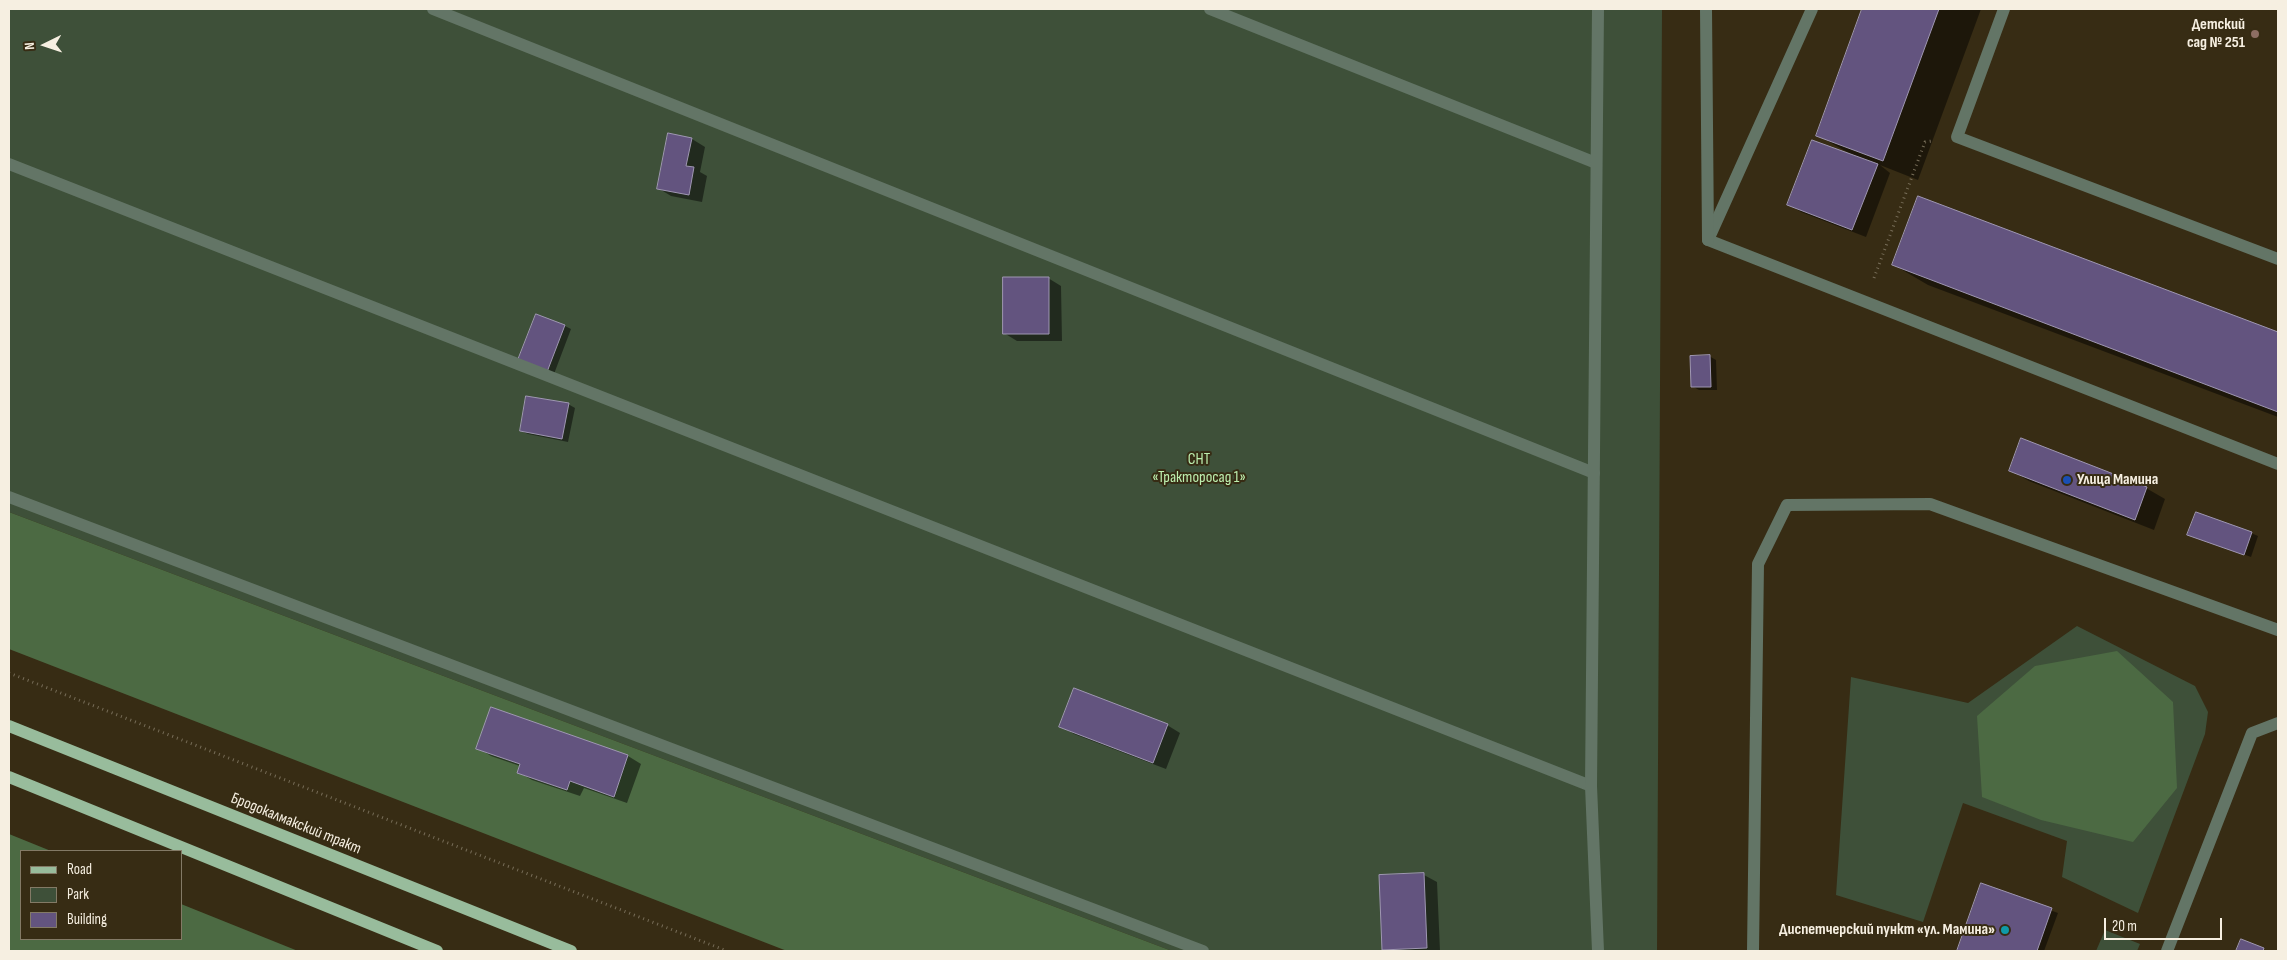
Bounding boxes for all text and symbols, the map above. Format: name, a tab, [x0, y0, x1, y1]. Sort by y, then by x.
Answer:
place label: Детский сад № 251	[2187, 15, 2245, 53]
north arrow	[20, 20, 70, 70]
marker: Детский сад № 251	[2249, 28, 2261, 40]
text: N	[21, 42, 38, 50]
park label: СНТ «Тракторосад 1»	[1152, 450, 1246, 488]
place label: Улица Мамина	[2077, 470, 2158, 490]
marker: Улица Мамина	[2061, 474, 2073, 486]
street label: Бродокалмакский тракт	[228, 789, 364, 859]
legend	[20, 850, 182, 940]
text: Road	[67, 860, 92, 879]
text: Park	[67, 885, 89, 904]
scale bar	[2107, 908, 2224, 940]
text: Building	[67, 910, 107, 929]
text: 20 m	[2112, 917, 2137, 936]
place label: Диспетчерский пункт «ул. Мамина»	[1779, 920, 1995, 940]
marker: Диспетчерский пункт «ул. Мамина»	[1999, 924, 2011, 936]

